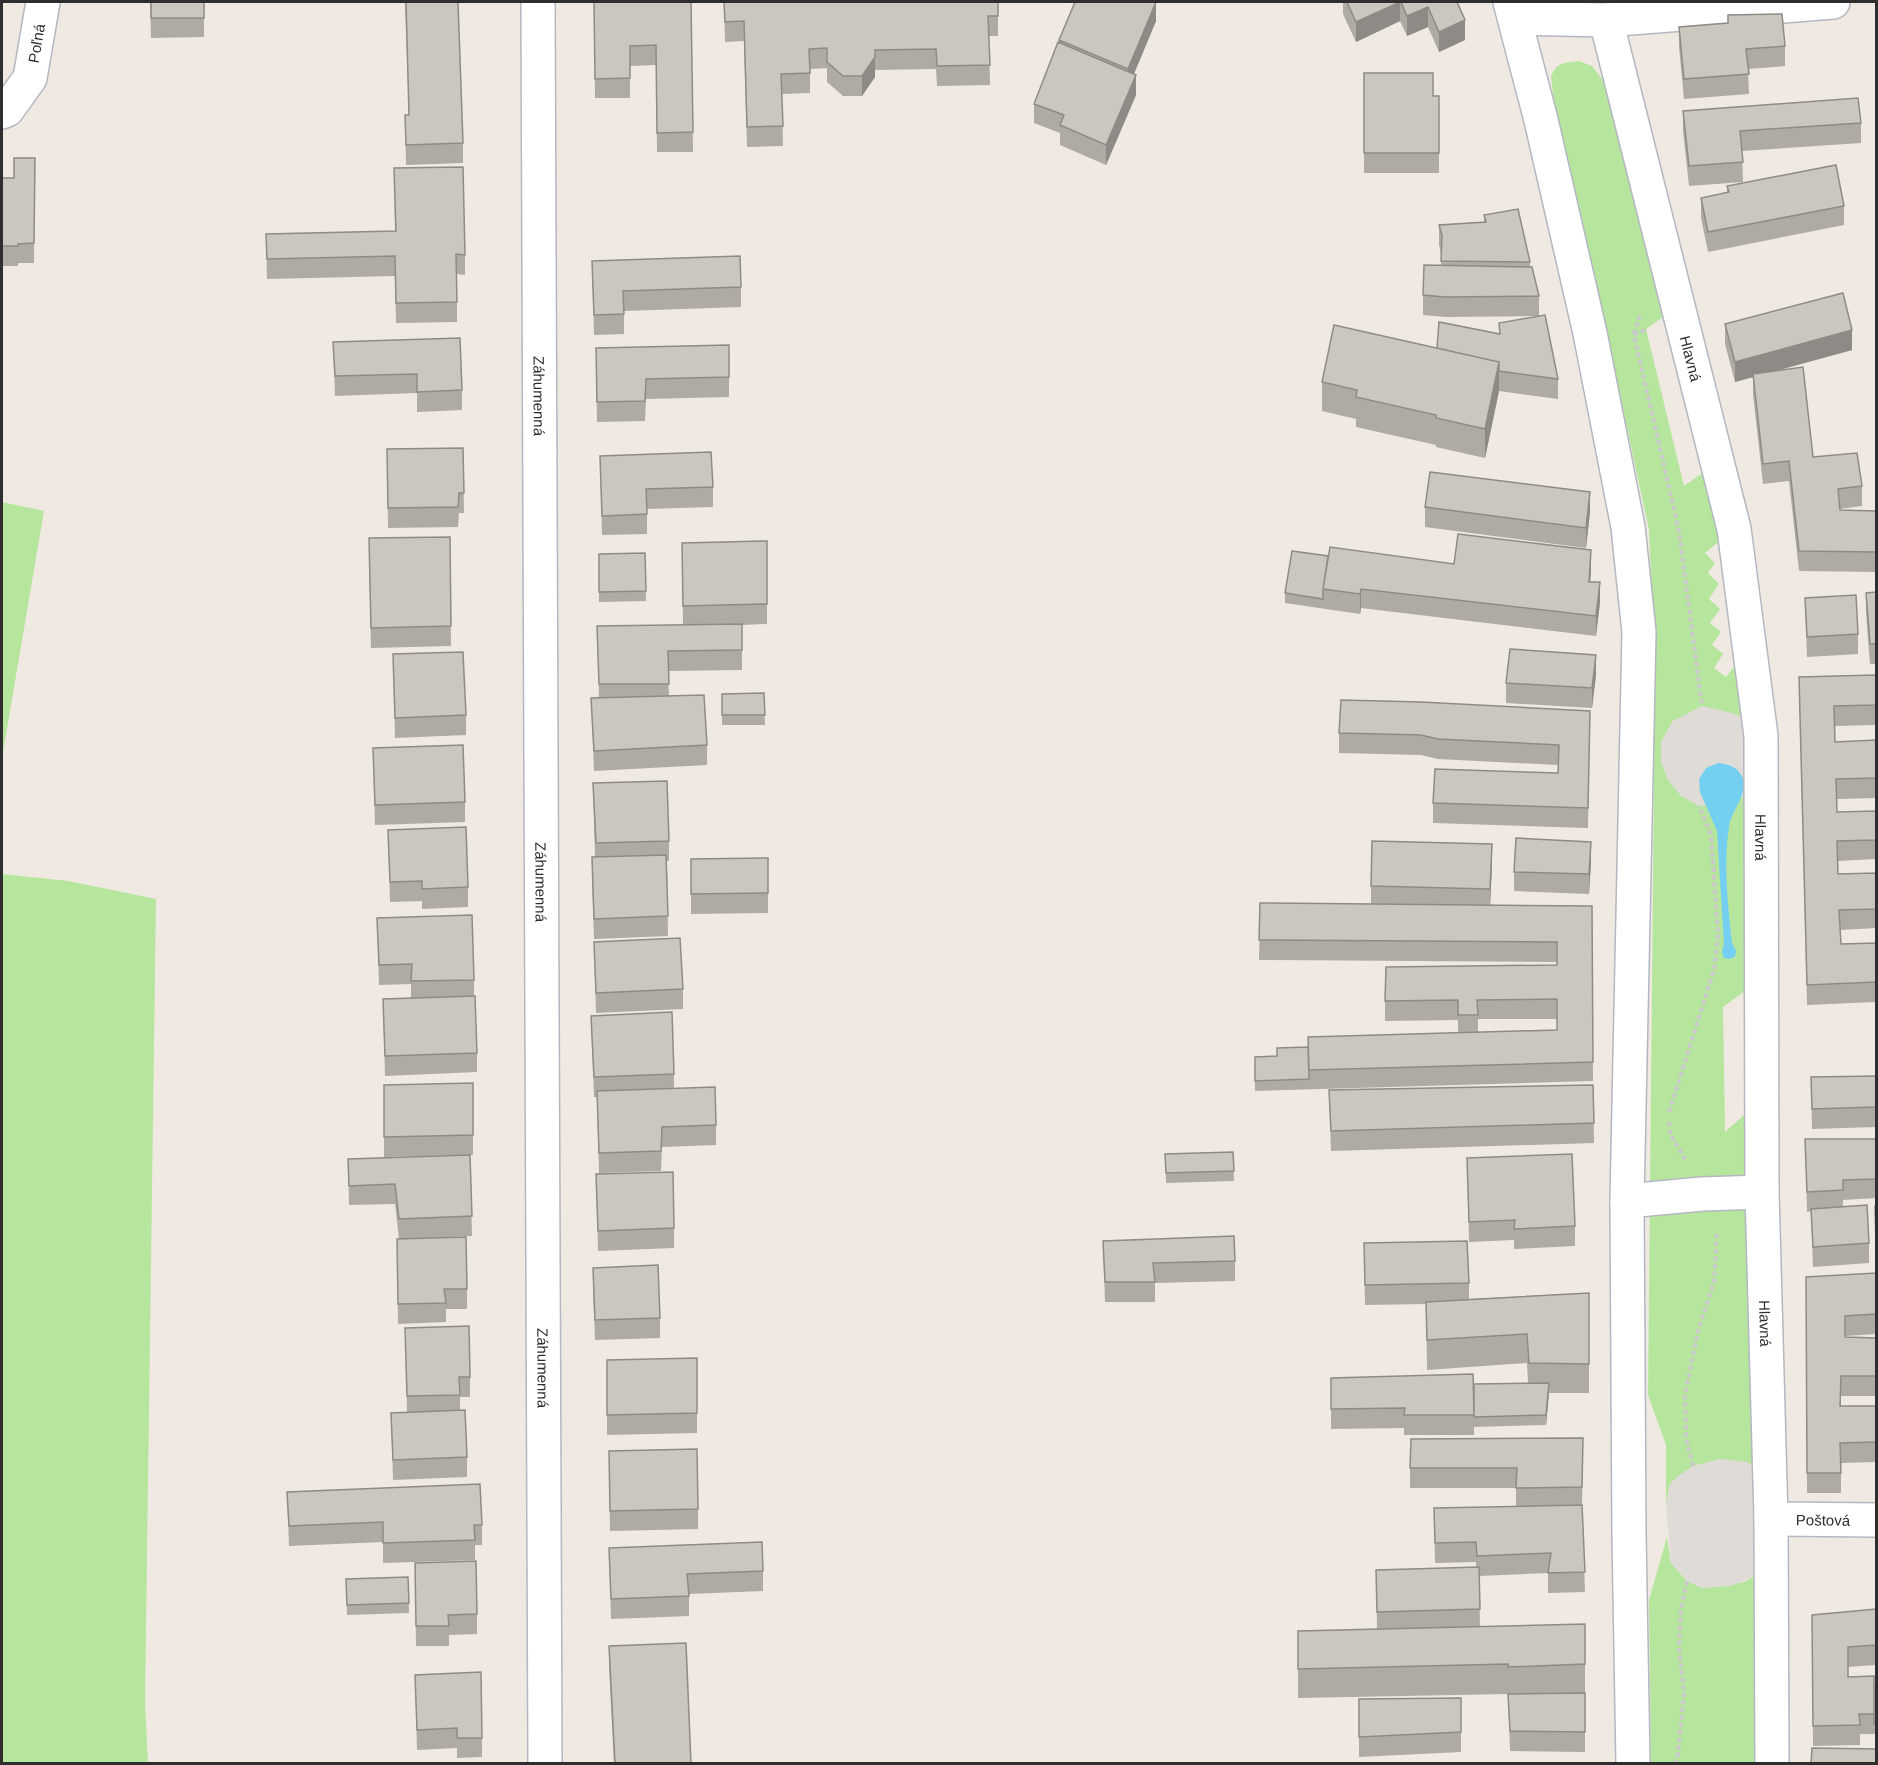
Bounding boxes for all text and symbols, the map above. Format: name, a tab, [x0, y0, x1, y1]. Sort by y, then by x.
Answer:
street label: Poľná	[24, 22, 48, 64]
street label: Hlavná	[1677, 334, 1705, 384]
street label: Záhumenná	[531, 356, 548, 437]
street label: Hlavná	[1753, 814, 1770, 861]
street label: Záhumenná	[533, 842, 550, 923]
street label: Hlavná	[1756, 1300, 1775, 1348]
street label: Záhumenná	[535, 1328, 552, 1409]
street label: Poštová	[1796, 1511, 1851, 1528]

